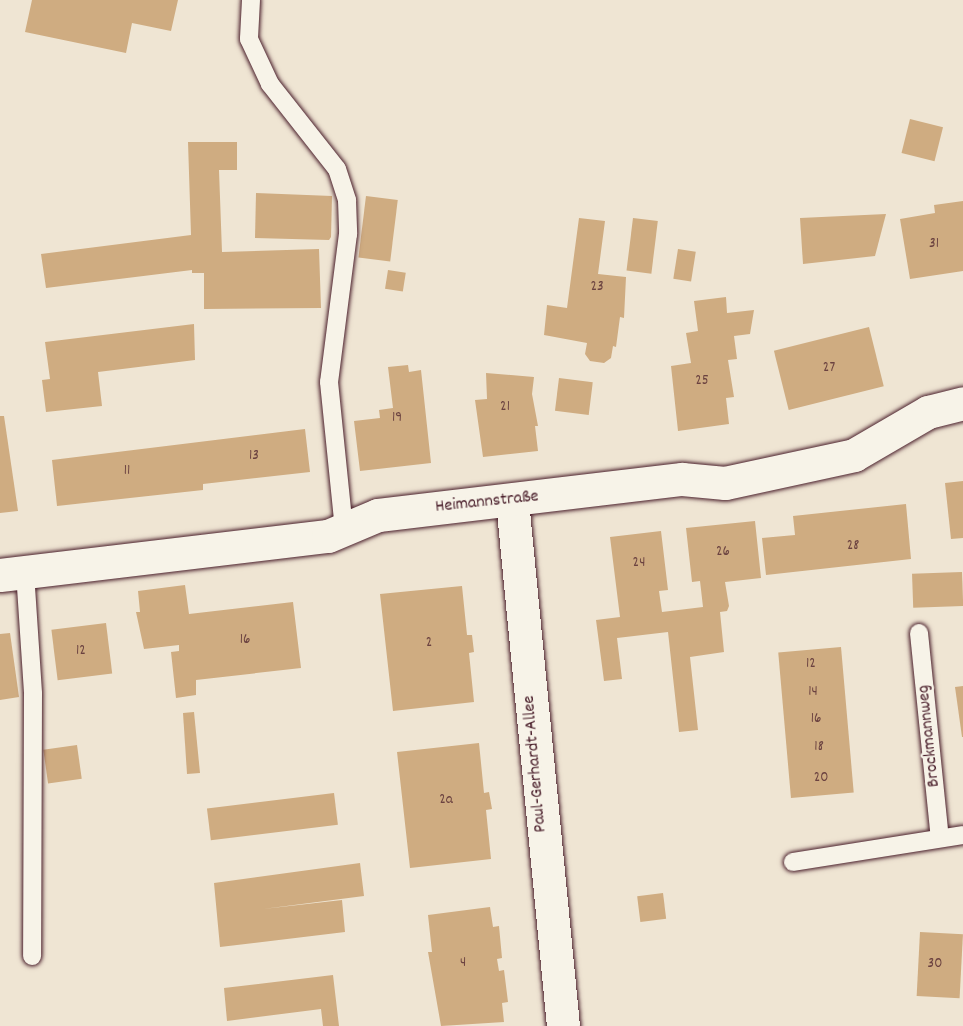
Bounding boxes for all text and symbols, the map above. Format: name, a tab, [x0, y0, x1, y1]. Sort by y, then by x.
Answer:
house number: 31	[929, 236, 939, 254]
house number: 23	[590, 279, 604, 297]
house number: 27	[823, 360, 835, 378]
house number: 25	[695, 373, 709, 391]
house number: 21	[500, 399, 510, 417]
house number: 19	[392, 410, 402, 428]
house number: 13	[249, 448, 259, 466]
house number: 11	[124, 463, 130, 481]
street label: Heimannstraße	[434, 487, 540, 519]
house number: 28	[847, 538, 859, 556]
house number: 26	[716, 544, 730, 562]
house number: 24	[633, 555, 645, 573]
house number: 16	[240, 632, 250, 650]
house number: 2	[426, 635, 432, 653]
house number: 12	[76, 643, 86, 661]
house number: 12	[806, 656, 816, 674]
house number: 14	[808, 684, 818, 702]
street label: Brockmannweg	[914, 684, 946, 788]
street label: Paul-Gerhardt-Allee	[519, 695, 553, 833]
house number: 16	[811, 711, 821, 729]
house number: 18	[814, 739, 824, 757]
house number: 20	[814, 770, 828, 788]
house number: 2a	[439, 792, 453, 810]
house number: 4	[460, 955, 466, 973]
house number: 30	[928, 956, 942, 974]

